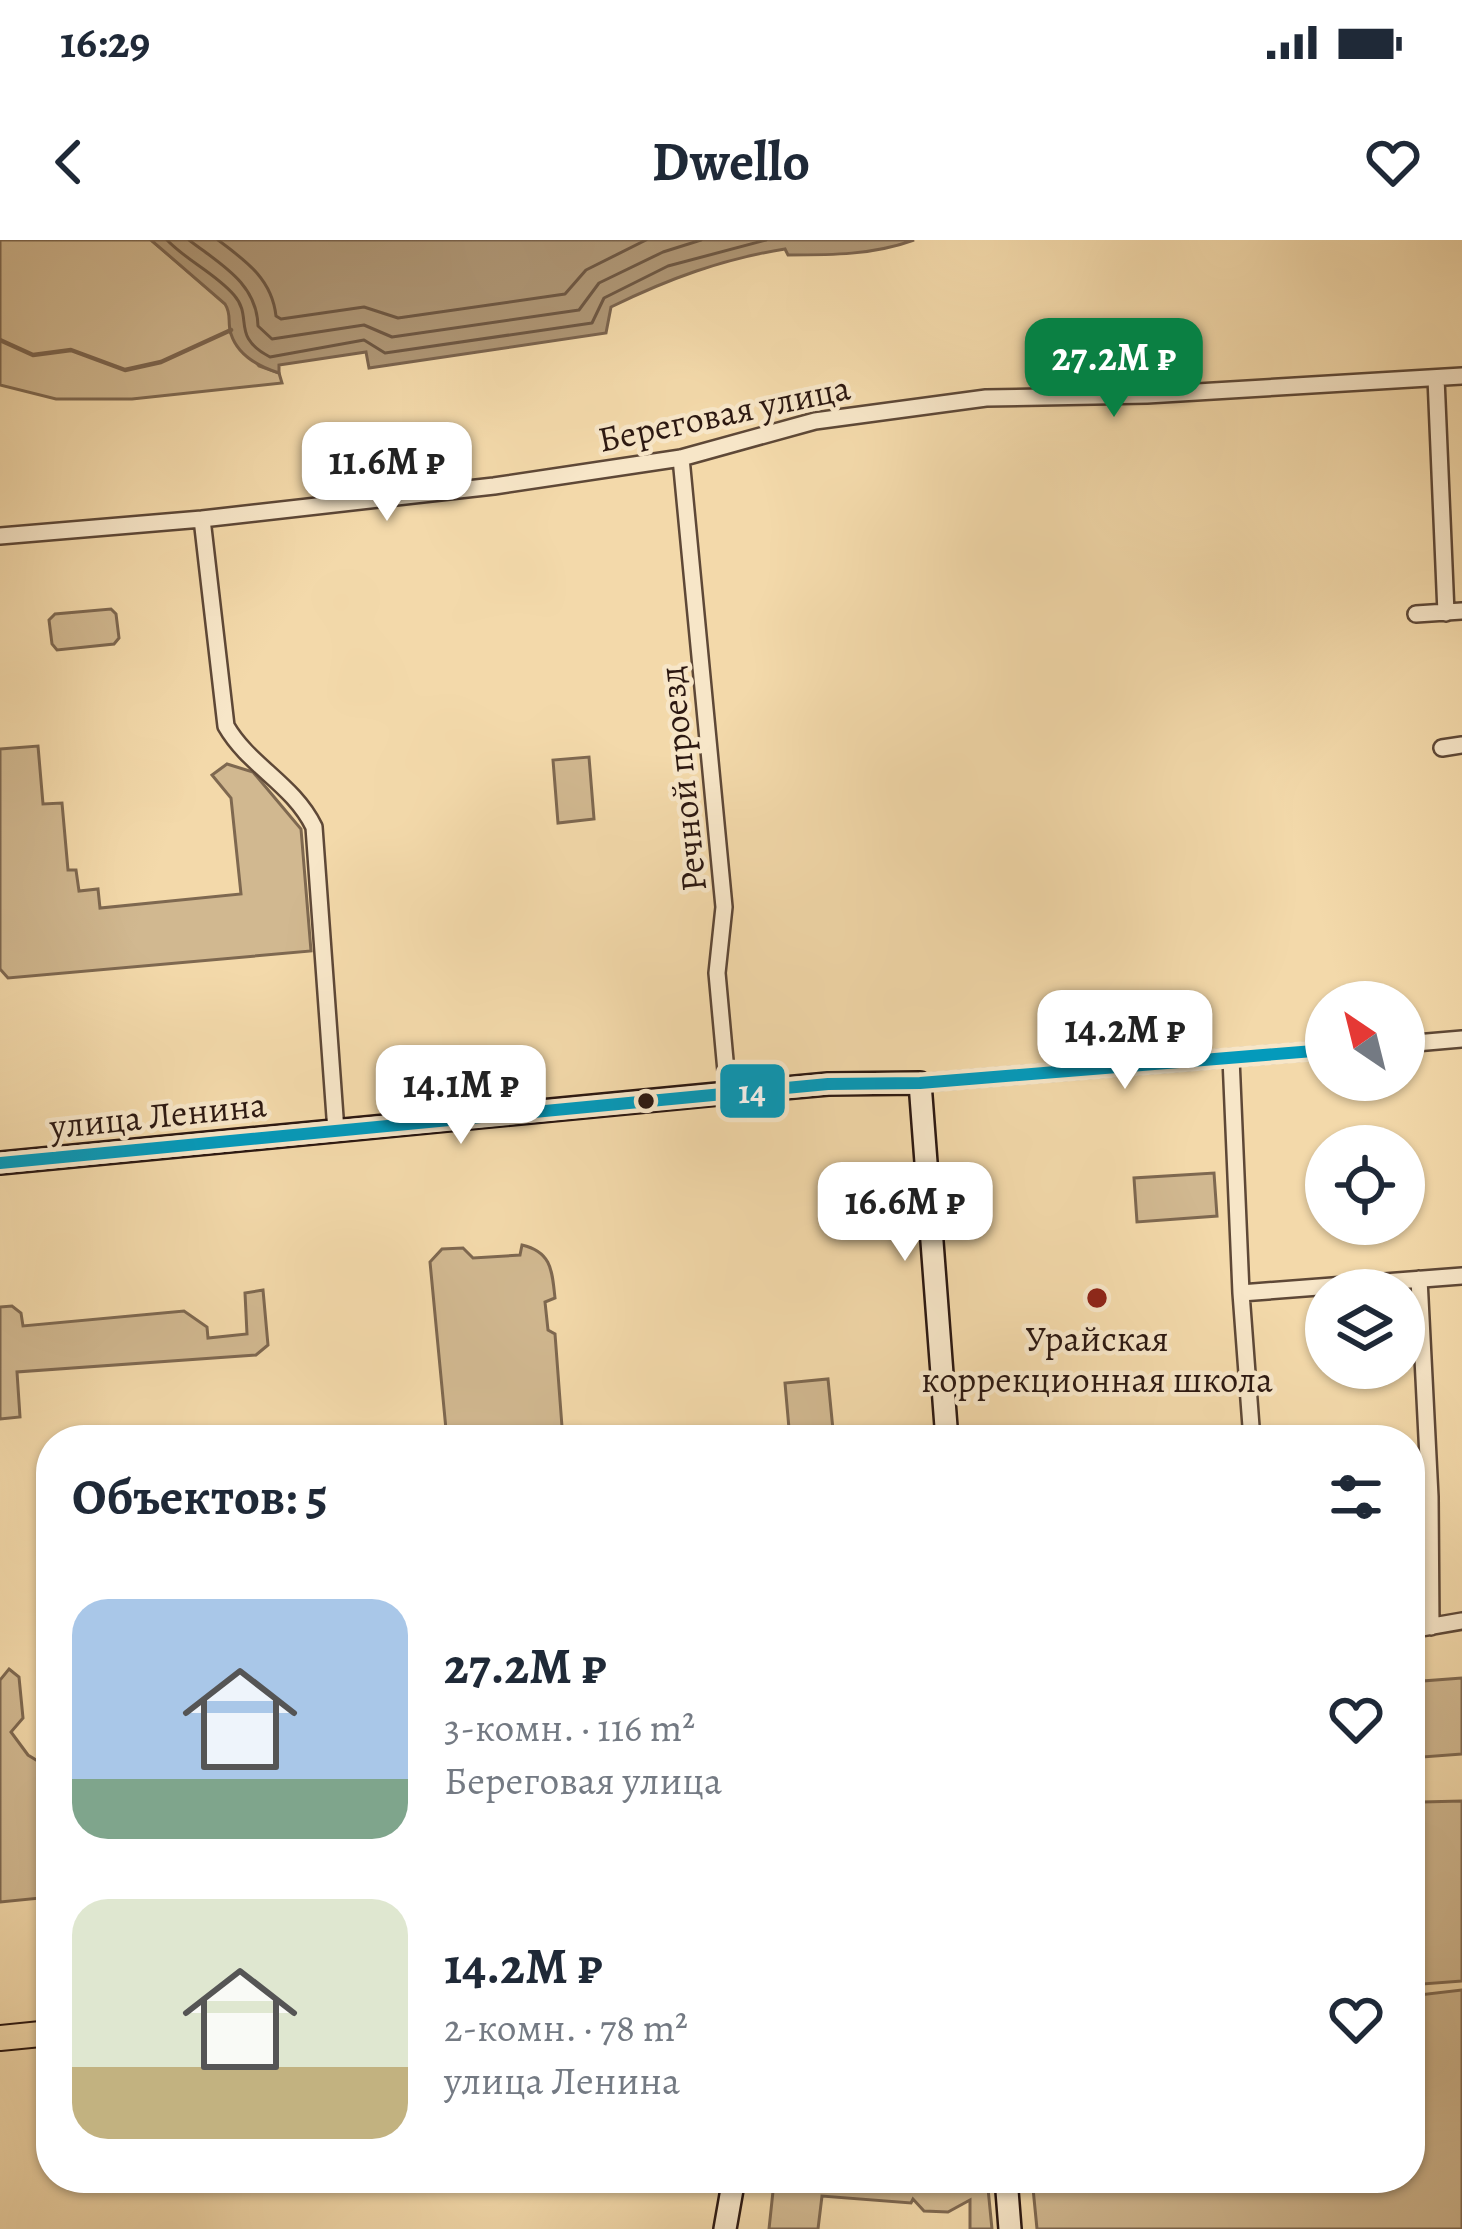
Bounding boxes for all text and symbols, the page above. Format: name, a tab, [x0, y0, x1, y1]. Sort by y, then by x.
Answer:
text: 16:29	[60, 11, 150, 73]
text: Dwello	[652, 125, 810, 199]
icon: back	[36, 129, 102, 195]
icon: heart	[1360, 129, 1426, 195]
pin: 27.2M ₽	[1003, 318, 1225, 420]
text: 27.2M ₽	[1052, 330, 1176, 383]
street label: Береговая улица	[593, 362, 855, 464]
pin: 11.6M ₽	[276, 422, 498, 524]
text: 11.6M ₽	[329, 434, 445, 487]
street label: Речной проезд	[646, 664, 718, 894]
north arrow	[1305, 981, 1425, 1101]
map controls	[1305, 981, 1425, 1389]
pin: 14.2M ₽	[1014, 990, 1236, 1092]
text: 14.2M ₽	[1064, 1002, 1186, 1055]
pin: 14.1M ₽	[350, 1045, 572, 1147]
text: 14.1M ₽	[403, 1057, 519, 1110]
line badge: 14	[718, 1062, 787, 1120]
text: 14	[738, 1069, 766, 1114]
street label: улица Ленина	[46, 1079, 269, 1151]
unlabelled marker	[635, 1090, 657, 1112]
button: locate	[1305, 1125, 1425, 1245]
pin: 16.6M ₽	[794, 1162, 1016, 1264]
text: 16.6M ₽	[845, 1174, 965, 1227]
button: layers	[1305, 1269, 1425, 1389]
marker: Урайская коррекционная школа	[1084, 1285, 1110, 1311]
place label: Урайская коррекционная школа	[921, 1314, 1273, 1404]
text: Объектов: 5	[72, 1462, 328, 1532]
icon: filters	[1323, 1464, 1389, 1530]
text: 27.2M ₽	[444, 1631, 607, 1701]
icon: home	[168, 1647, 312, 1791]
icon: heart	[1323, 1686, 1389, 1752]
text: 3-комн. · 116 m²	[444, 1701, 695, 1754]
text: Береговая улица	[444, 1754, 722, 1807]
text: 14.2M ₽	[444, 1931, 603, 2001]
icon: home	[168, 1947, 312, 2091]
icon: heart	[1323, 1986, 1389, 2052]
text: 2-комн. · 78 m²	[444, 2001, 688, 2054]
text: улица Ленина	[444, 2054, 680, 2107]

